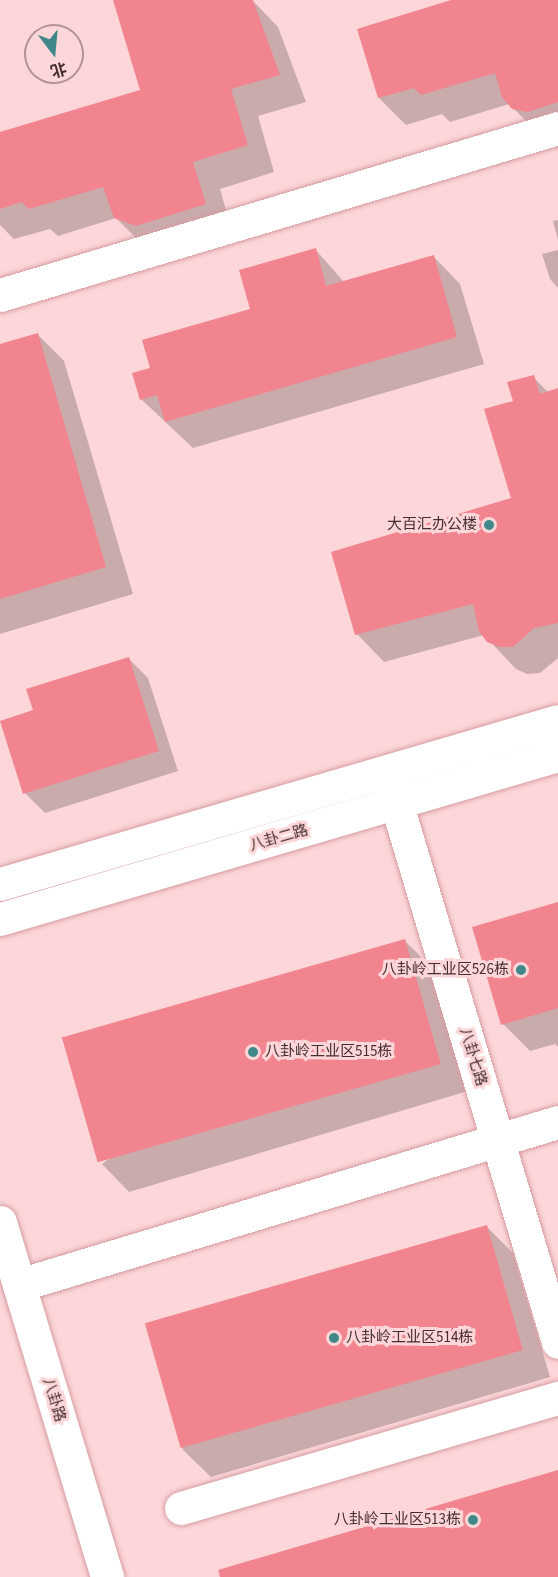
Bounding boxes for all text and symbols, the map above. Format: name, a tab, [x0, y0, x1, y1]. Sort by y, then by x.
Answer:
north arrow	[24, 24, 84, 84]
text: 北	[48, 57, 69, 82]
place label: 大百汇办公楼	[387, 516, 477, 534]
marker: 大百汇办公楼	[482, 518, 496, 532]
street label: 八卦二路	[248, 821, 310, 855]
place label: 八卦岭工业区526栋	[382, 961, 509, 979]
marker: 八卦岭工业区526栋	[514, 963, 528, 977]
street label: 八卦七路	[456, 1026, 490, 1088]
place label: 八卦岭工业区515栋	[265, 1043, 392, 1061]
marker: 八卦岭工业区515栋	[246, 1045, 260, 1059]
place label: 八卦岭工业区514栋	[346, 1329, 473, 1347]
marker: 八卦岭工业区514栋	[327, 1331, 341, 1345]
street label: 八卦路	[39, 1376, 69, 1424]
place label: 八卦岭工业区513栋	[334, 1511, 461, 1529]
marker: 八卦岭工业区513栋	[466, 1513, 480, 1527]

